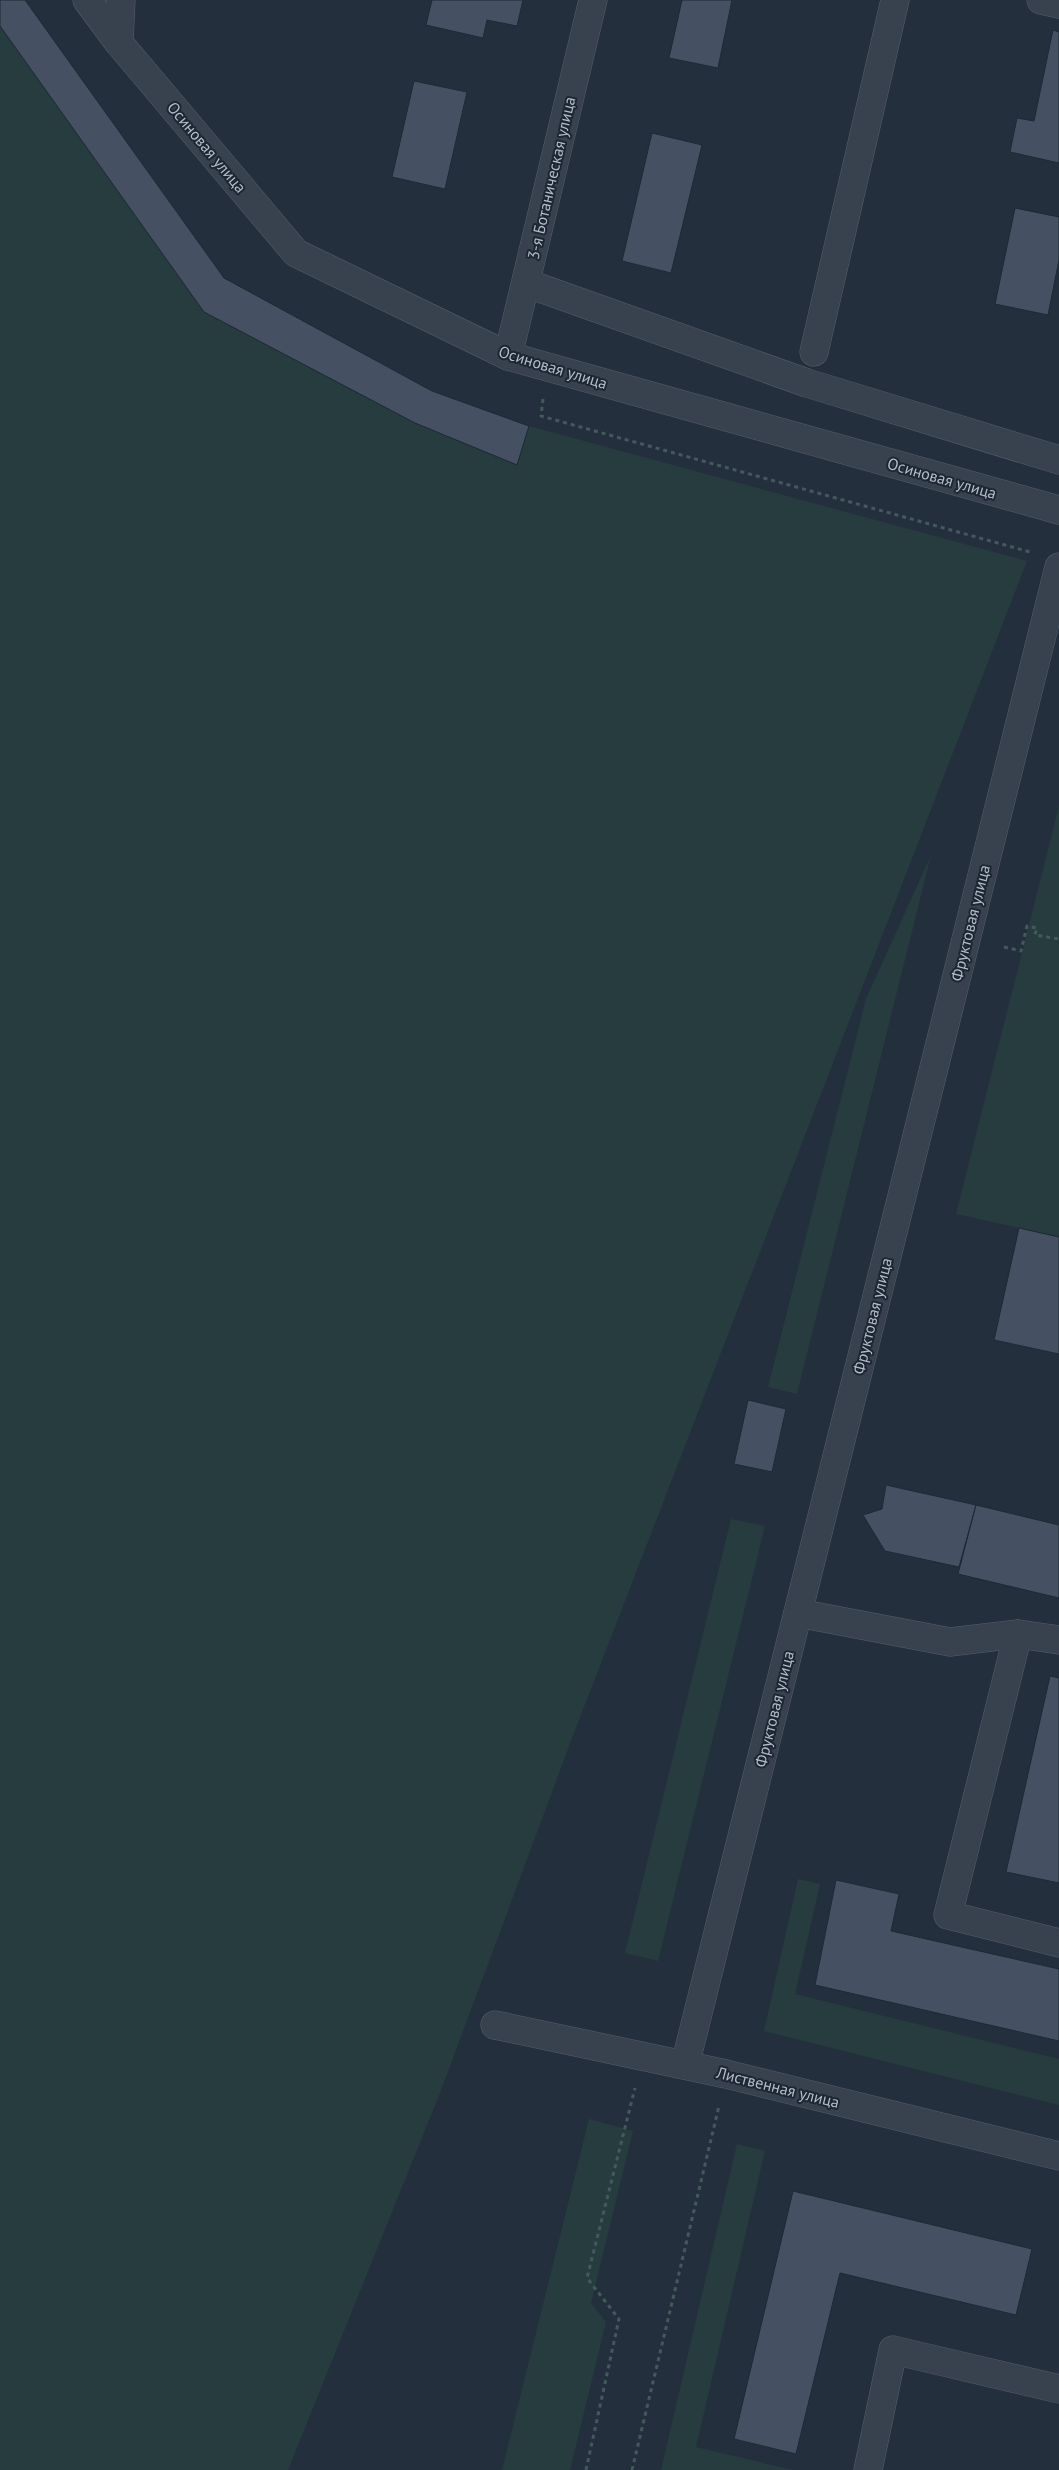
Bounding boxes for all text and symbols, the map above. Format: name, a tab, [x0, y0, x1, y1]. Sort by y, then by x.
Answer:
street label: 3-я Ботаническая улица	[523, 95, 579, 261]
street label: Осиновая улица	[163, 97, 251, 197]
street label: Осиновая улица	[496, 341, 610, 393]
street label: Осиновая улица	[885, 453, 999, 503]
street label: Фруктовая улица	[946, 863, 994, 983]
street label: Фруктовая улица	[848, 1256, 896, 1376]
street label: Фруктовая улица	[750, 1649, 798, 1769]
street label: Лиственная улица	[713, 2062, 842, 2112]

